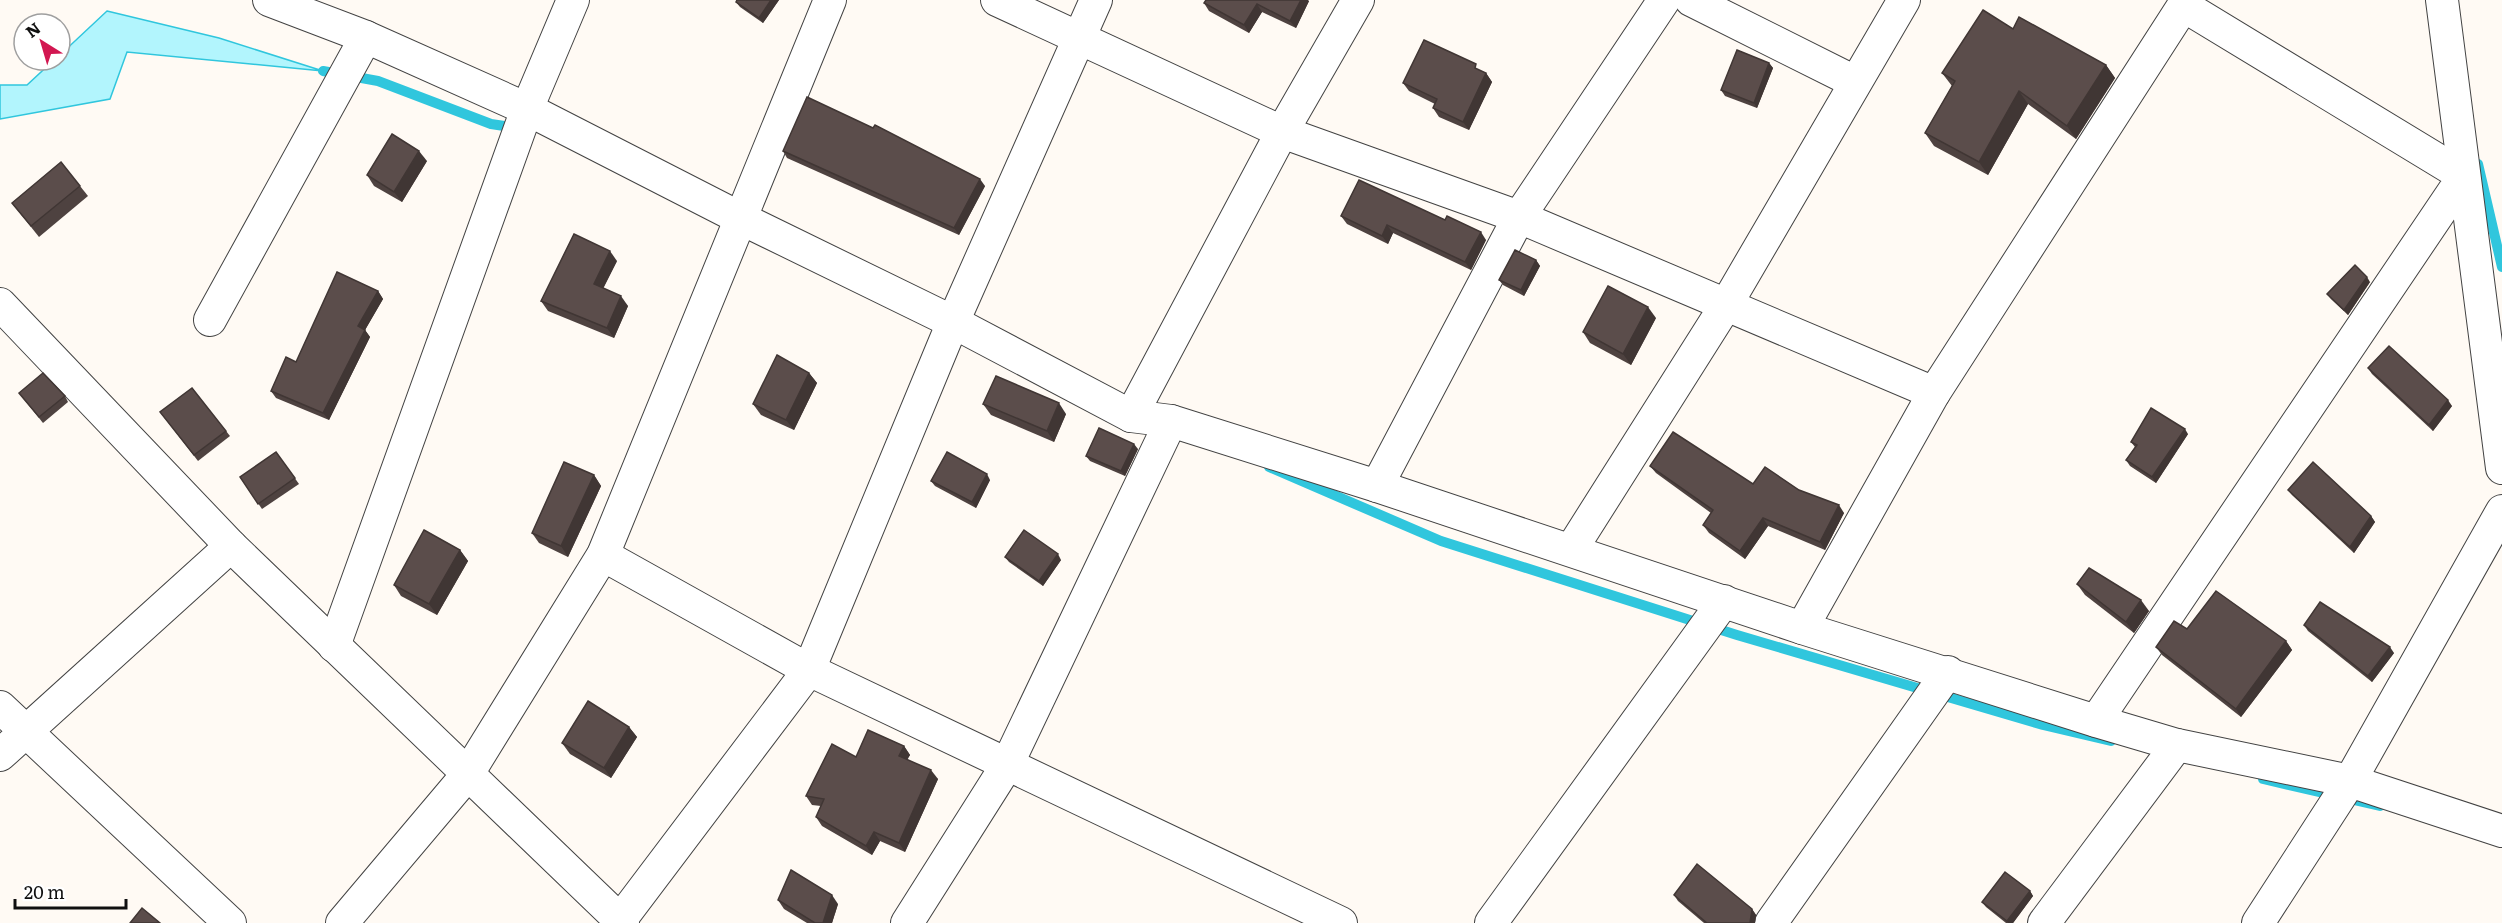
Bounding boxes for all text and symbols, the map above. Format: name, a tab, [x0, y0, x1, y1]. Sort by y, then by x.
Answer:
north arrow	[12, 12, 72, 72]
text: N	[20, 16, 45, 43]
scale bar	[15, 872, 126, 910]
text: 20 m	[24, 878, 65, 905]

